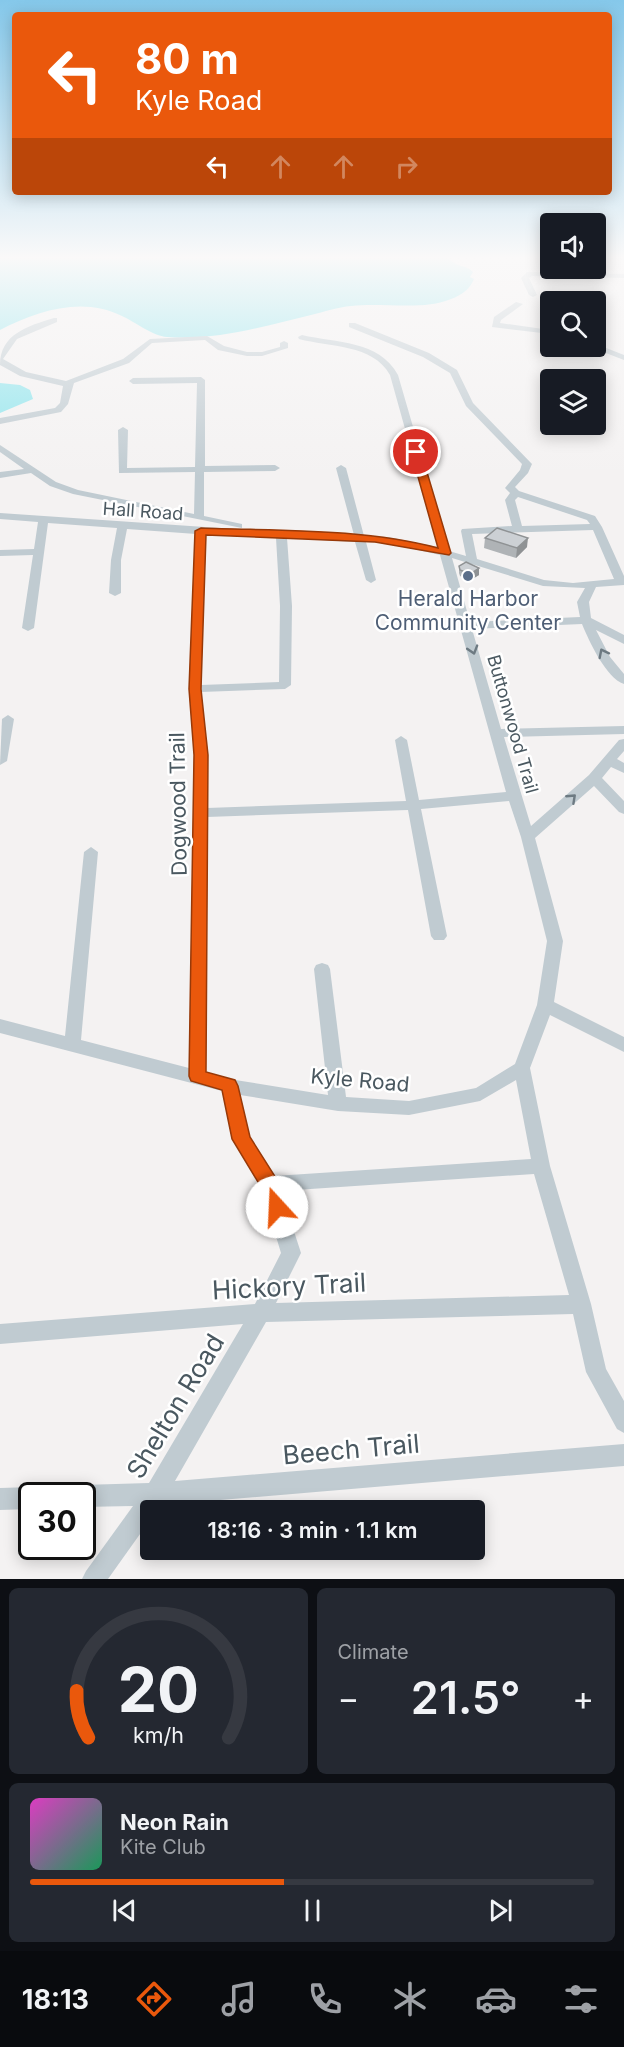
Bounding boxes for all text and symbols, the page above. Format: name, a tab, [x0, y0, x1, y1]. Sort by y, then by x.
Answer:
text: 80 m	[135, 33, 239, 84]
icon: left	[36, 36, 114, 114]
text: Kyle Road	[135, 84, 262, 117]
icon: left	[201, 150, 234, 183]
icon: ahead	[264, 150, 297, 183]
icon: ahead	[327, 150, 360, 183]
icon: right	[390, 150, 423, 183]
map controls	[540, 213, 606, 435]
button: sound	[540, 213, 606, 279]
button: search	[540, 291, 606, 357]
button: layers	[540, 369, 606, 435]
pin	[390, 426, 441, 477]
icon: arrive	[399, 435, 432, 468]
street label: Hall Road	[102, 498, 184, 524]
marker: Herald Harbor Community Center	[461, 569, 475, 583]
place label: Herald Harbor Community Center	[375, 586, 561, 635]
one-way arrow	[466, 644, 478, 655]
one-way arrow	[598, 648, 610, 659]
street label: Buttonwood Trail	[483, 652, 543, 796]
street label: Dogwood Trail	[164, 732, 192, 876]
one-way arrow	[564, 795, 575, 806]
street label: Kyle Road	[310, 1063, 410, 1097]
position arrow	[245, 1175, 309, 1239]
street label: Hickory Trail	[211, 1266, 367, 1306]
street label: Shelton Road	[120, 1328, 230, 1484]
street label: Beech Trail	[281, 1428, 421, 1470]
speed limit sign: 30	[18, 1482, 96, 1560]
text: 18:16 · 3 min · 1.1 km	[207, 1517, 418, 1543]
text: Climate	[338, 1640, 409, 1664]
text: 20	[118, 1652, 199, 1727]
text: 21.5°	[411, 1670, 521, 1725]
text: −	[338, 1678, 359, 1718]
text: +	[572, 1678, 594, 1718]
text: km/h	[133, 1722, 184, 1748]
text: Neon Rain	[120, 1809, 229, 1835]
text: Kite Club	[120, 1835, 206, 1859]
icon: previous	[108, 1894, 141, 1927]
icon: pause	[296, 1894, 329, 1927]
icon: next	[484, 1894, 517, 1927]
icon: directions	[133, 1978, 175, 2020]
icon: music	[218, 1978, 260, 2020]
icon: phone	[304, 1978, 346, 2020]
icon: climate	[389, 1978, 431, 2020]
icon: car	[475, 1978, 517, 2020]
icon: filters	[560, 1978, 602, 2020]
text: 18:13	[22, 1983, 89, 2016]

